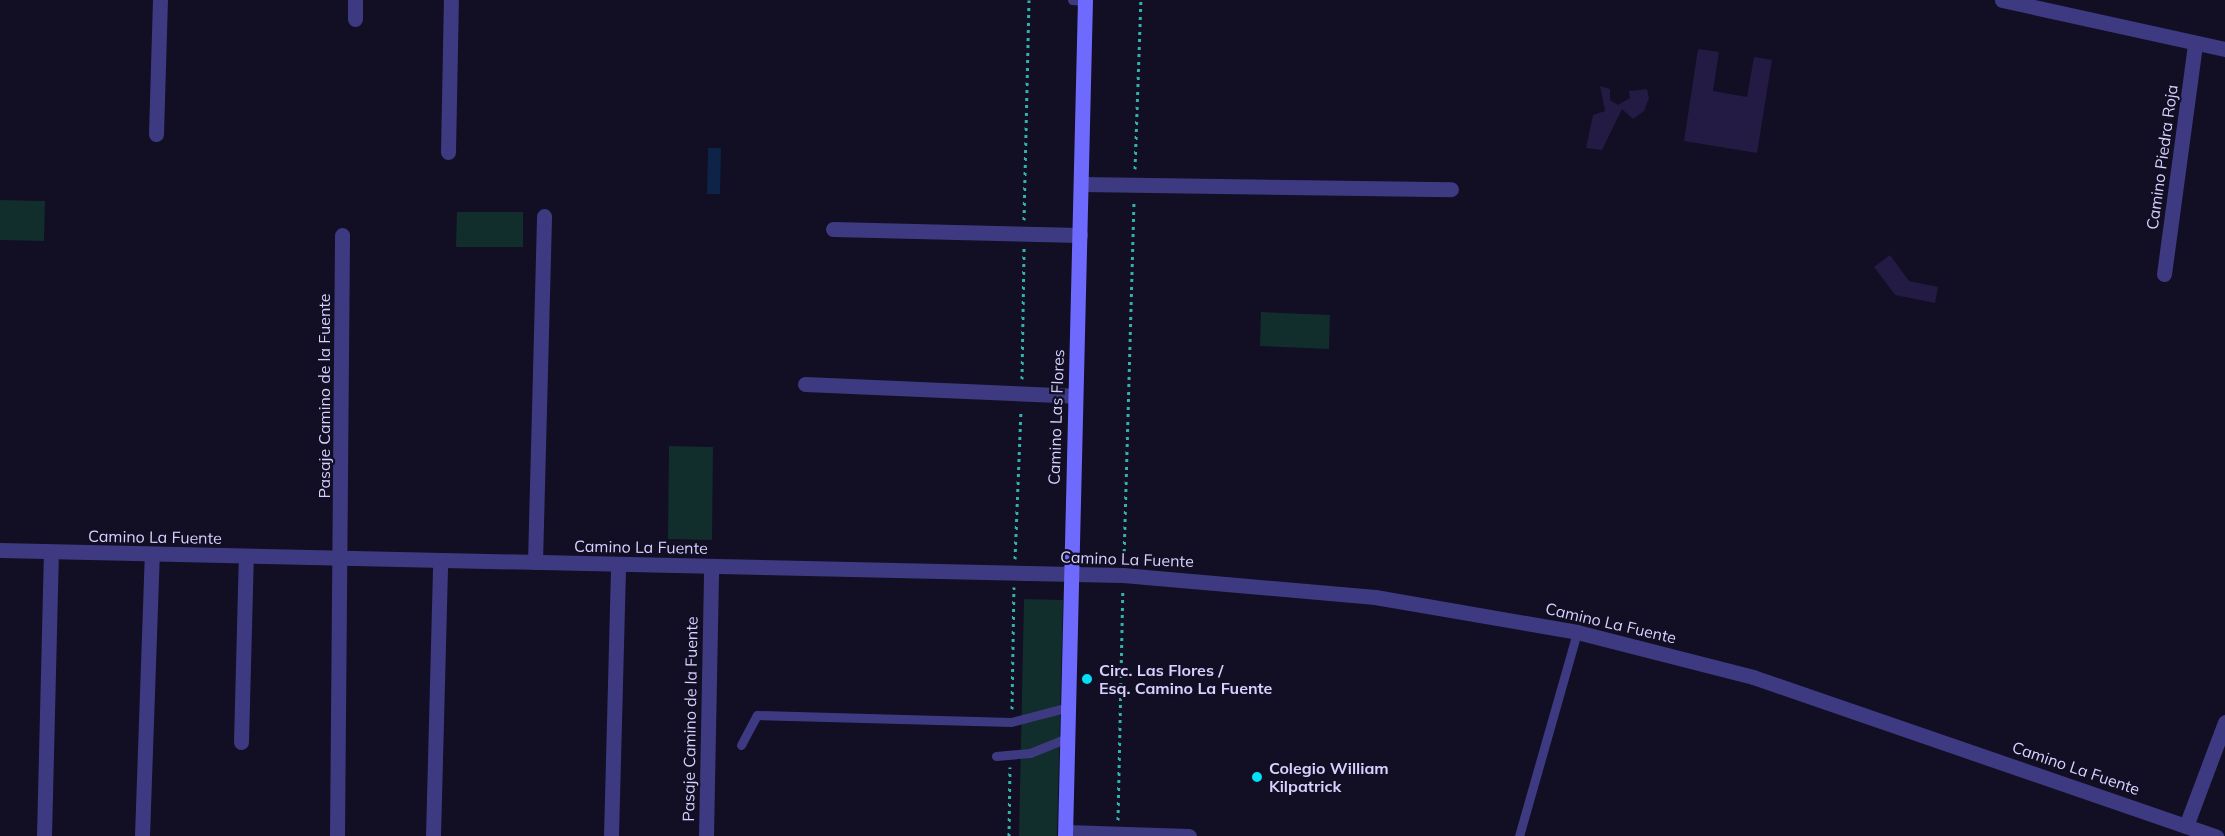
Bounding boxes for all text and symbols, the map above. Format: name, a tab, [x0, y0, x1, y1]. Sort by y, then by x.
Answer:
street label: Camino Piedra Roja	[2142, 83, 2182, 231]
street label: Pasaje Camino de la Fuente	[314, 293, 334, 499]
street label: Camino Las Flores	[1044, 349, 1068, 485]
street label: Camino La Fuente	[88, 526, 222, 548]
street label: Camino La Fuente	[574, 536, 708, 558]
street label: Camino La Fuente	[1060, 547, 1194, 571]
street label: Camino La Fuente	[1544, 599, 1678, 647]
street label: Pasaje Camino de la Fuente	[679, 616, 701, 822]
place label: Circ. Las Flores / Esq. Camino La Fuente	[1099, 660, 1272, 698]
marker: Circ. Las Flores / Esq. Camino La Fuente	[1080, 672, 1094, 686]
street label: Camino La Fuente	[2010, 737, 2142, 799]
place label: Colegio William Kilpatrick	[1269, 758, 1389, 796]
marker: Colegio William Kilpatrick	[1250, 770, 1264, 784]

